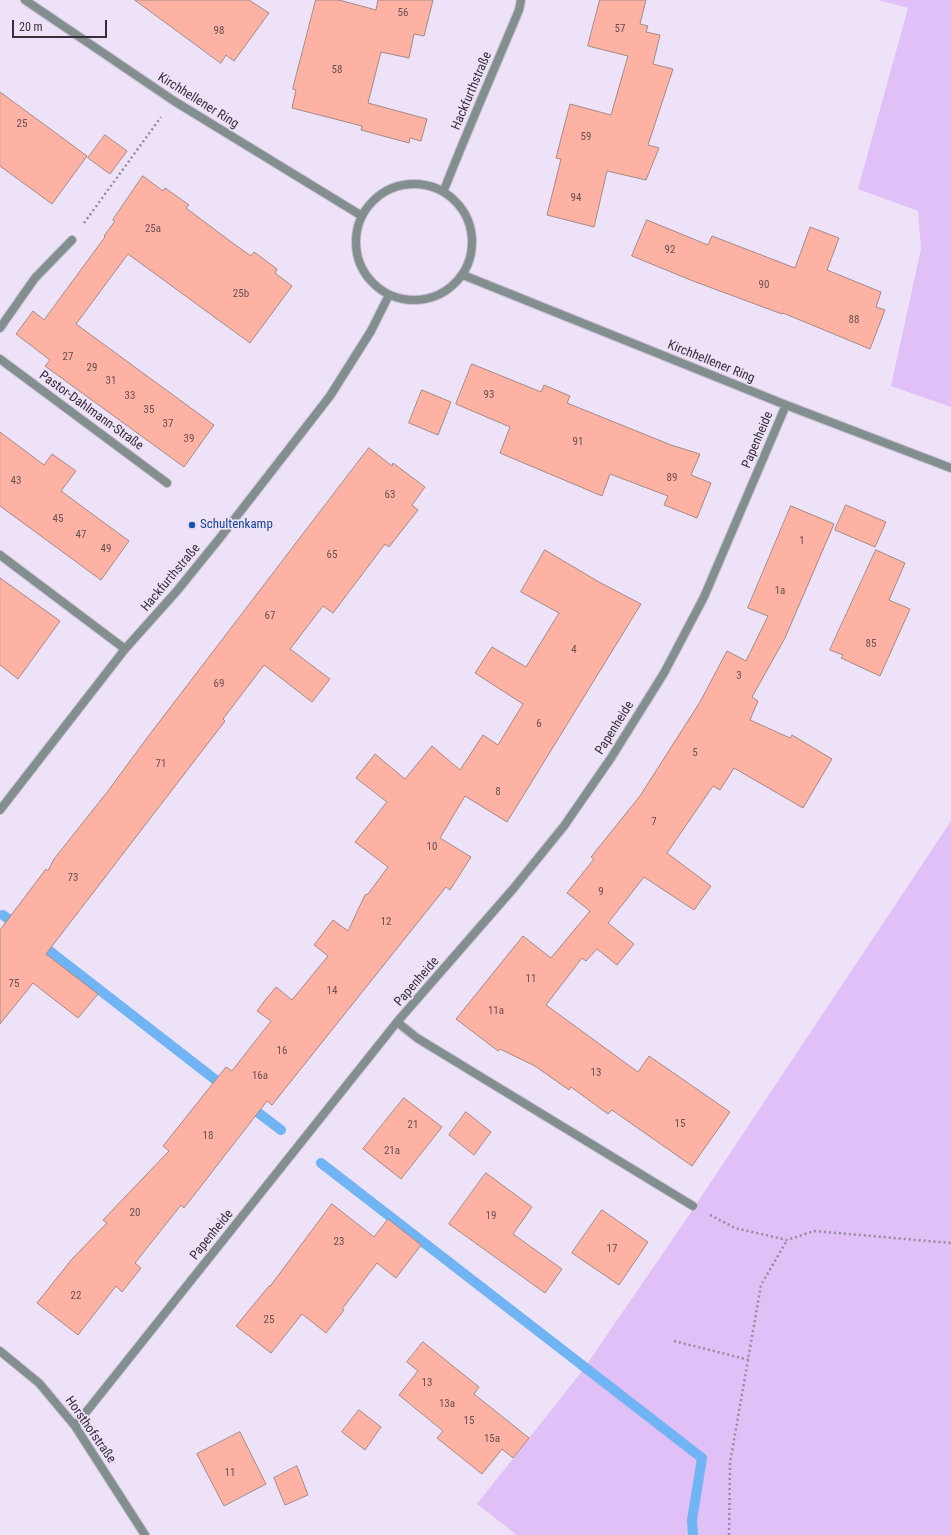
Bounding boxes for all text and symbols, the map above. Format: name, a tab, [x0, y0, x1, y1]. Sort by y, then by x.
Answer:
house number: 56	[398, 6, 408, 20]
scale bar	[14, 12, 109, 38]
text: 20 m	[19, 20, 43, 34]
house number: 57	[615, 22, 625, 36]
house number: 98	[214, 24, 224, 38]
street label: Hackfurthstraße	[448, 50, 496, 132]
house number: 58	[332, 63, 342, 77]
street label: Kirchhellener Ring	[155, 70, 241, 132]
house number: 25	[17, 117, 27, 131]
house number: 59	[581, 130, 591, 144]
house number: 94	[571, 191, 581, 205]
house number: 25a	[145, 222, 161, 236]
house number: 92	[665, 243, 675, 257]
house number: 90	[759, 278, 769, 292]
house number: 25b	[233, 287, 249, 301]
house number: 88	[849, 313, 859, 327]
street label: Kirchhellener Ring	[665, 337, 757, 387]
house number: 27	[63, 350, 73, 364]
house number: 29	[87, 361, 97, 375]
street label: Pastor-Dahlmann-Straße	[36, 368, 146, 454]
house number: 31	[106, 374, 116, 388]
house number: 93	[484, 388, 494, 402]
house number: 33	[125, 389, 135, 403]
house number: 35	[144, 403, 154, 417]
street label: Papenheide	[739, 409, 777, 471]
house number: 37	[163, 417, 173, 431]
house number: 39	[184, 432, 194, 446]
house number: 91	[573, 435, 583, 449]
house number: 89	[667, 471, 677, 485]
house number: 43	[11, 474, 21, 488]
house number: 63	[385, 488, 395, 502]
house number: 45	[53, 512, 63, 526]
place label: Schultenkamp	[200, 517, 273, 533]
marker: Schultenkamp	[187, 520, 197, 530]
house number: 47	[76, 528, 86, 542]
house number: 1	[799, 534, 805, 548]
street label: Hackfurthstraße	[138, 541, 204, 615]
house number: 49	[101, 542, 111, 556]
house number: 65	[327, 548, 337, 562]
house number: 1a	[775, 584, 785, 598]
house number: 67	[265, 609, 275, 623]
house number: 85	[866, 637, 876, 651]
house number: 4	[571, 643, 577, 657]
house number: 3	[736, 669, 742, 683]
house number: 69	[214, 677, 224, 691]
street label: Papenheide	[592, 698, 638, 758]
house number: 6	[536, 717, 542, 731]
house number: 5	[692, 746, 698, 760]
house number: 71	[156, 757, 166, 771]
house number: 8	[495, 785, 501, 799]
house number: 7	[651, 815, 657, 829]
house number: 10	[427, 840, 437, 854]
house number: 73	[68, 871, 78, 885]
house number: 9	[598, 885, 604, 899]
house number: 12	[381, 915, 391, 929]
street label: Papenheide	[391, 954, 443, 1010]
house number: 11	[526, 972, 536, 986]
house number: 75	[9, 977, 19, 991]
house number: 14	[327, 984, 337, 998]
house number: 11a	[488, 1004, 504, 1018]
house number: 16	[277, 1044, 287, 1058]
house number: 13	[591, 1066, 601, 1080]
house number: 16a	[252, 1069, 268, 1083]
house number: 15	[675, 1117, 685, 1131]
house number: 21	[408, 1118, 418, 1132]
house number: 18	[203, 1129, 213, 1143]
house number: 21a	[384, 1144, 400, 1158]
house number: 20	[130, 1206, 140, 1220]
street label: Papenheide	[187, 1207, 237, 1263]
house number: 19	[486, 1209, 496, 1223]
house number: 23	[334, 1235, 344, 1249]
house number: 17	[607, 1242, 617, 1256]
house number: 22	[71, 1289, 81, 1303]
house number: 25	[264, 1313, 274, 1327]
house number: 13	[422, 1376, 432, 1390]
street label: Horsthofstraße	[61, 1394, 119, 1466]
house number: 13a	[439, 1397, 455, 1411]
house number: 15	[464, 1414, 474, 1428]
house number: 15a	[484, 1432, 500, 1446]
house number: 11	[225, 1466, 235, 1480]

